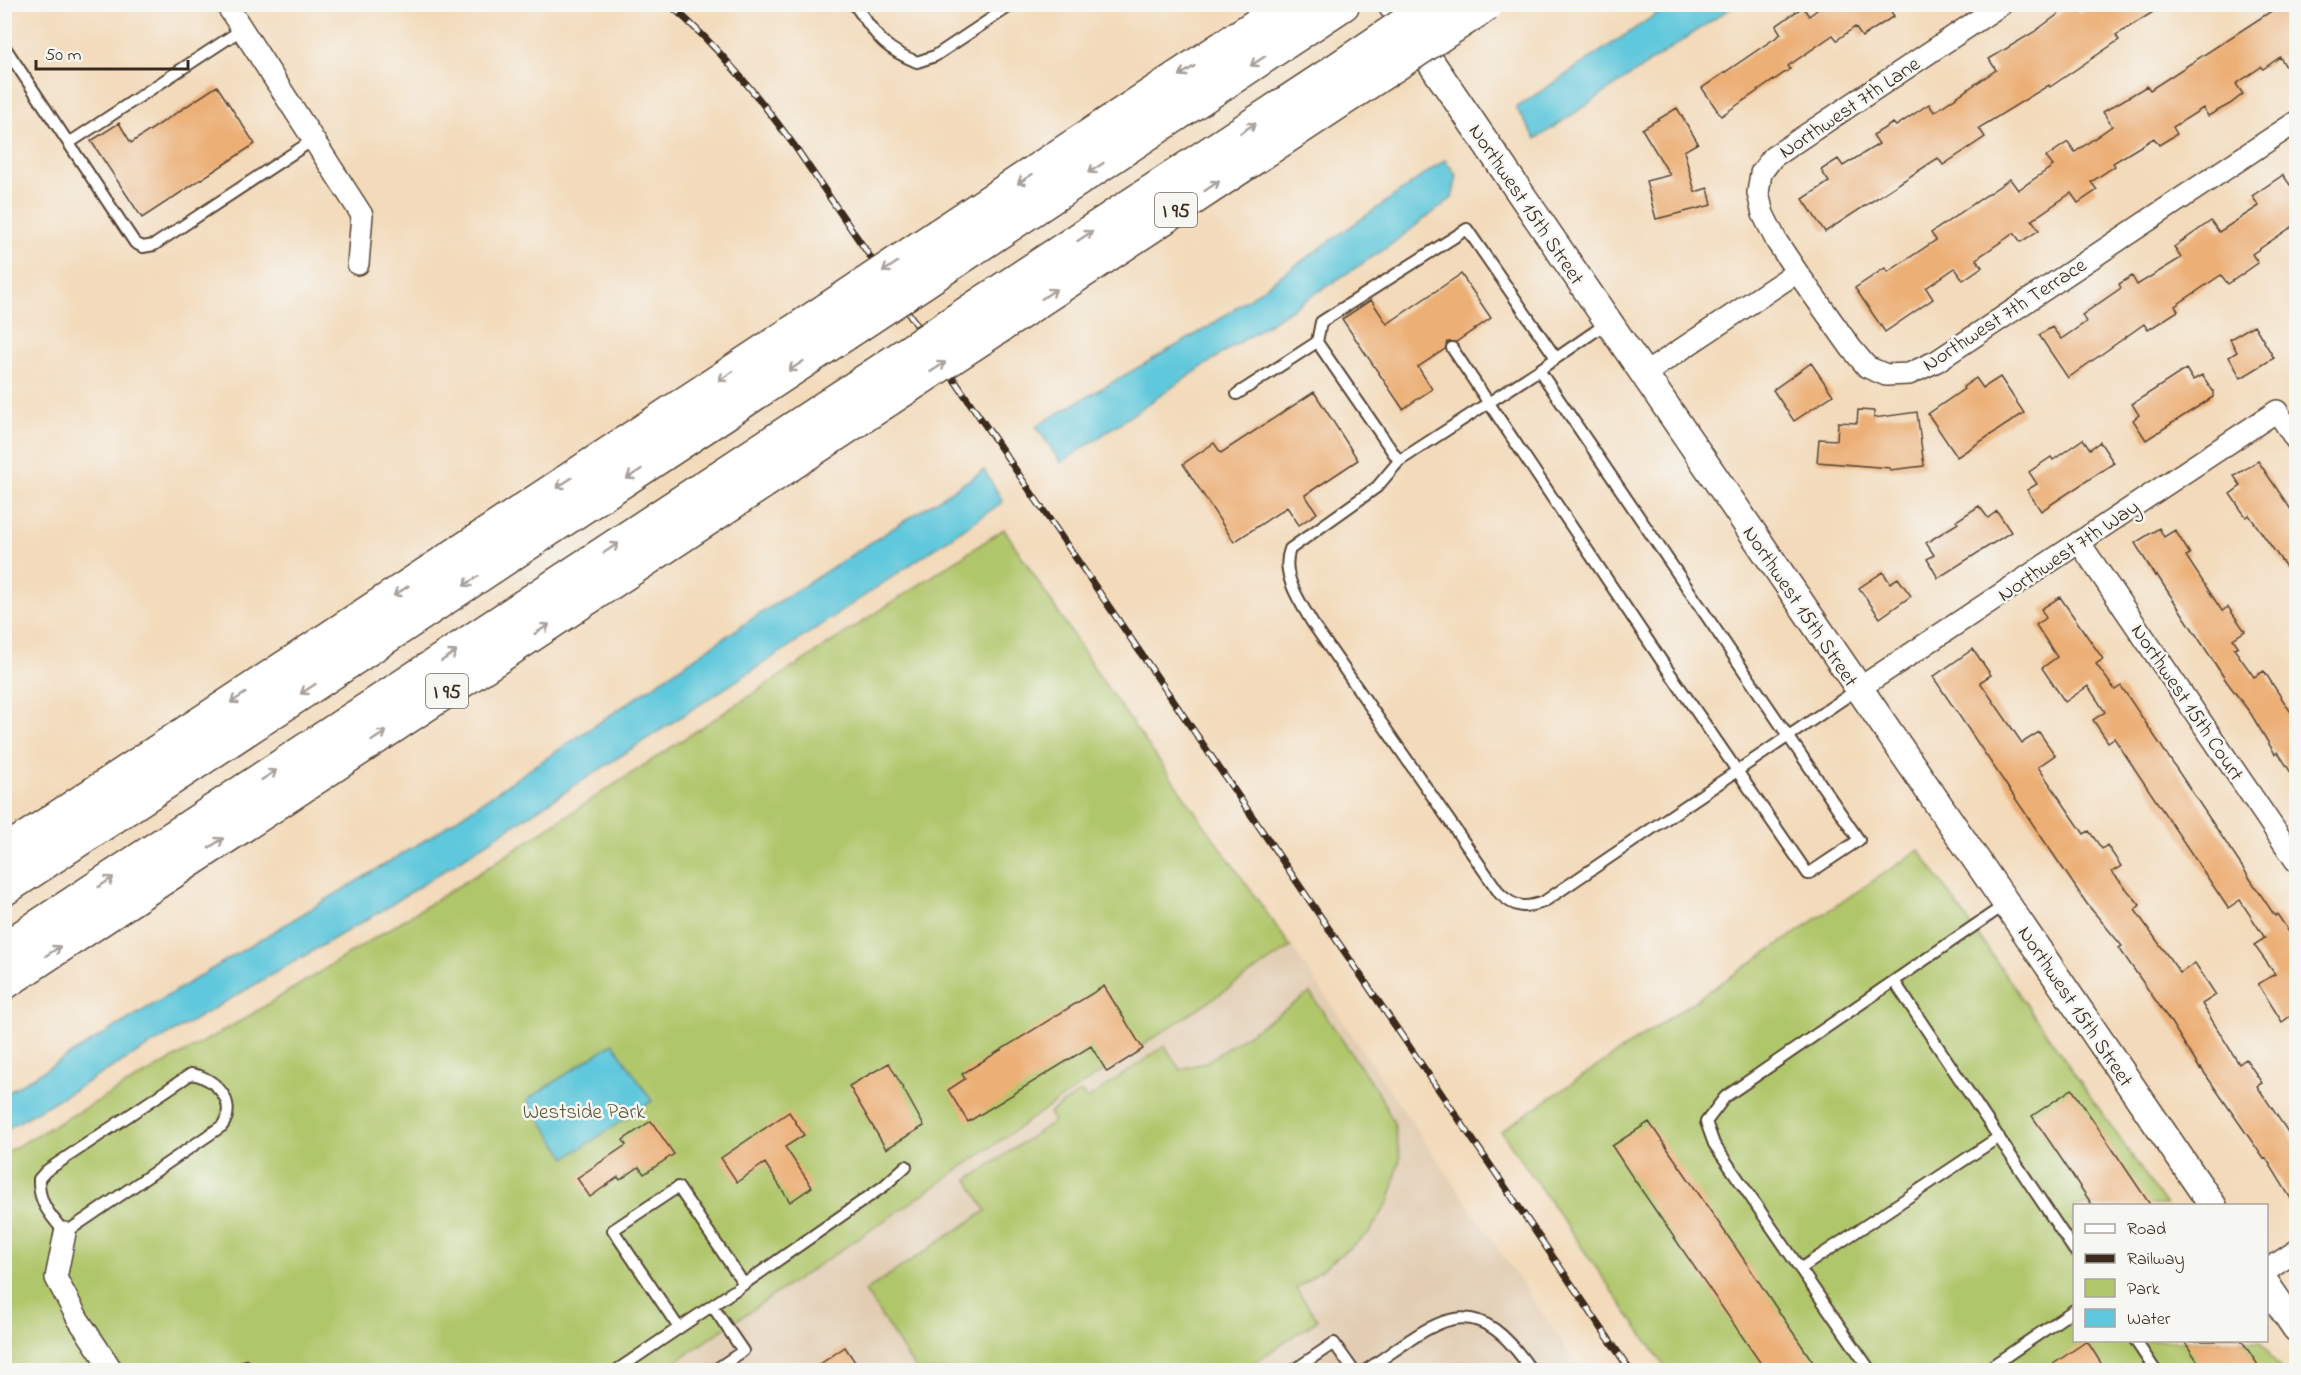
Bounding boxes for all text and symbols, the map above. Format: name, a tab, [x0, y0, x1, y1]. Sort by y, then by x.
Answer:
scale bar	[36, 33, 188, 71]
text: 50 m	[45, 43, 82, 69]
street label: Northwest 7th Lane	[1773, 50, 1927, 167]
one-way arrow	[1250, 54, 1267, 67]
one-way arrow	[1179, 65, 1196, 78]
street label: Northwest 15th Street	[1460, 119, 1591, 292]
one-way arrow	[1239, 122, 1256, 134]
one-way arrow	[1088, 162, 1105, 174]
one-way arrow	[1016, 172, 1033, 185]
one-way arrow	[1203, 180, 1219, 192]
road number: I 95	[1155, 193, 1197, 227]
one-way arrow	[1076, 229, 1093, 241]
street label: Northwest 7th Terrace	[1917, 251, 2094, 380]
one-way arrow	[882, 262, 899, 274]
one-way arrow	[1040, 288, 1057, 300]
one-way arrow	[788, 360, 805, 373]
one-way arrow	[929, 361, 946, 373]
one-way arrow	[718, 369, 735, 382]
one-way arrow	[626, 468, 642, 480]
one-way arrow	[556, 477, 573, 489]
street label: Northwest 7th Way	[1992, 493, 2147, 612]
street label: Northwest 15th Street	[1734, 521, 1865, 694]
one-way arrow	[603, 542, 619, 554]
one-way arrow	[463, 575, 480, 587]
one-way arrow	[393, 585, 410, 597]
street label: Northwest 15th Court	[2123, 619, 2250, 788]
one-way arrow	[533, 622, 550, 635]
one-way arrow	[440, 649, 457, 661]
road number: I 95	[426, 674, 468, 708]
one-way arrow	[300, 683, 317, 695]
one-way arrow	[231, 692, 247, 704]
one-way arrow	[370, 730, 387, 742]
one-way arrow	[260, 769, 276, 781]
one-way arrow	[207, 837, 224, 849]
one-way arrow	[97, 876, 114, 888]
street label: Northwest 15th Street	[2009, 921, 2140, 1094]
one-way arrow	[45, 945, 61, 957]
park label: Westside Park	[523, 1098, 646, 1128]
legend	[2073, 1204, 2268, 1342]
text: Road	[2127, 1217, 2166, 1243]
text: Railway	[2127, 1247, 2184, 1273]
text: Park	[2127, 1277, 2160, 1303]
text: Water	[2127, 1307, 2171, 1333]

